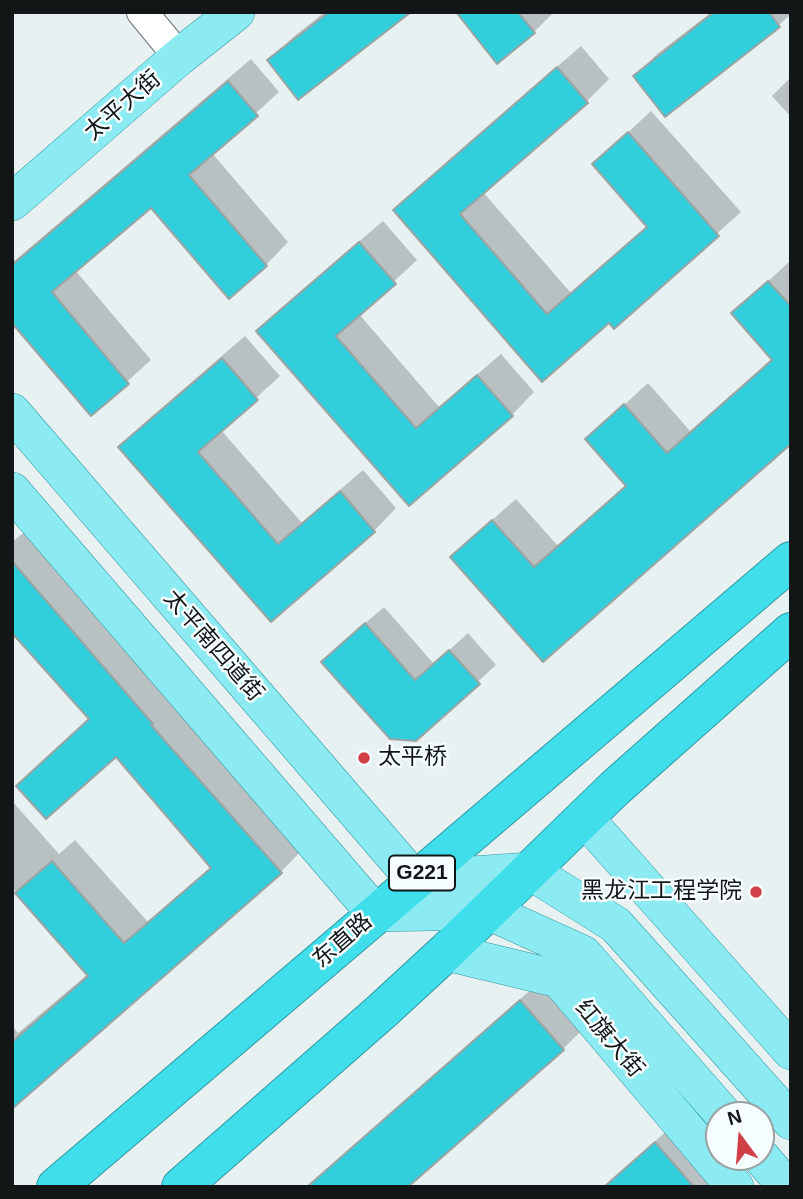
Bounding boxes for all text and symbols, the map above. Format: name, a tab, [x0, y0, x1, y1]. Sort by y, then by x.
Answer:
street label: 太平大街	[79, 65, 167, 147]
street label: 太平南四道街	[157, 585, 269, 707]
place label: 太平桥	[378, 744, 447, 772]
marker: 太平桥	[356, 750, 372, 766]
road number: G221	[389, 856, 455, 890]
place label: 黑龙江工程学院	[581, 878, 742, 906]
marker: 黑龙江工程学院	[748, 884, 764, 900]
street label: 东直路	[308, 908, 378, 974]
street label: 红旗大街	[569, 995, 649, 1083]
north arrow	[705, 1101, 775, 1171]
text: N	[725, 1105, 744, 1129]

